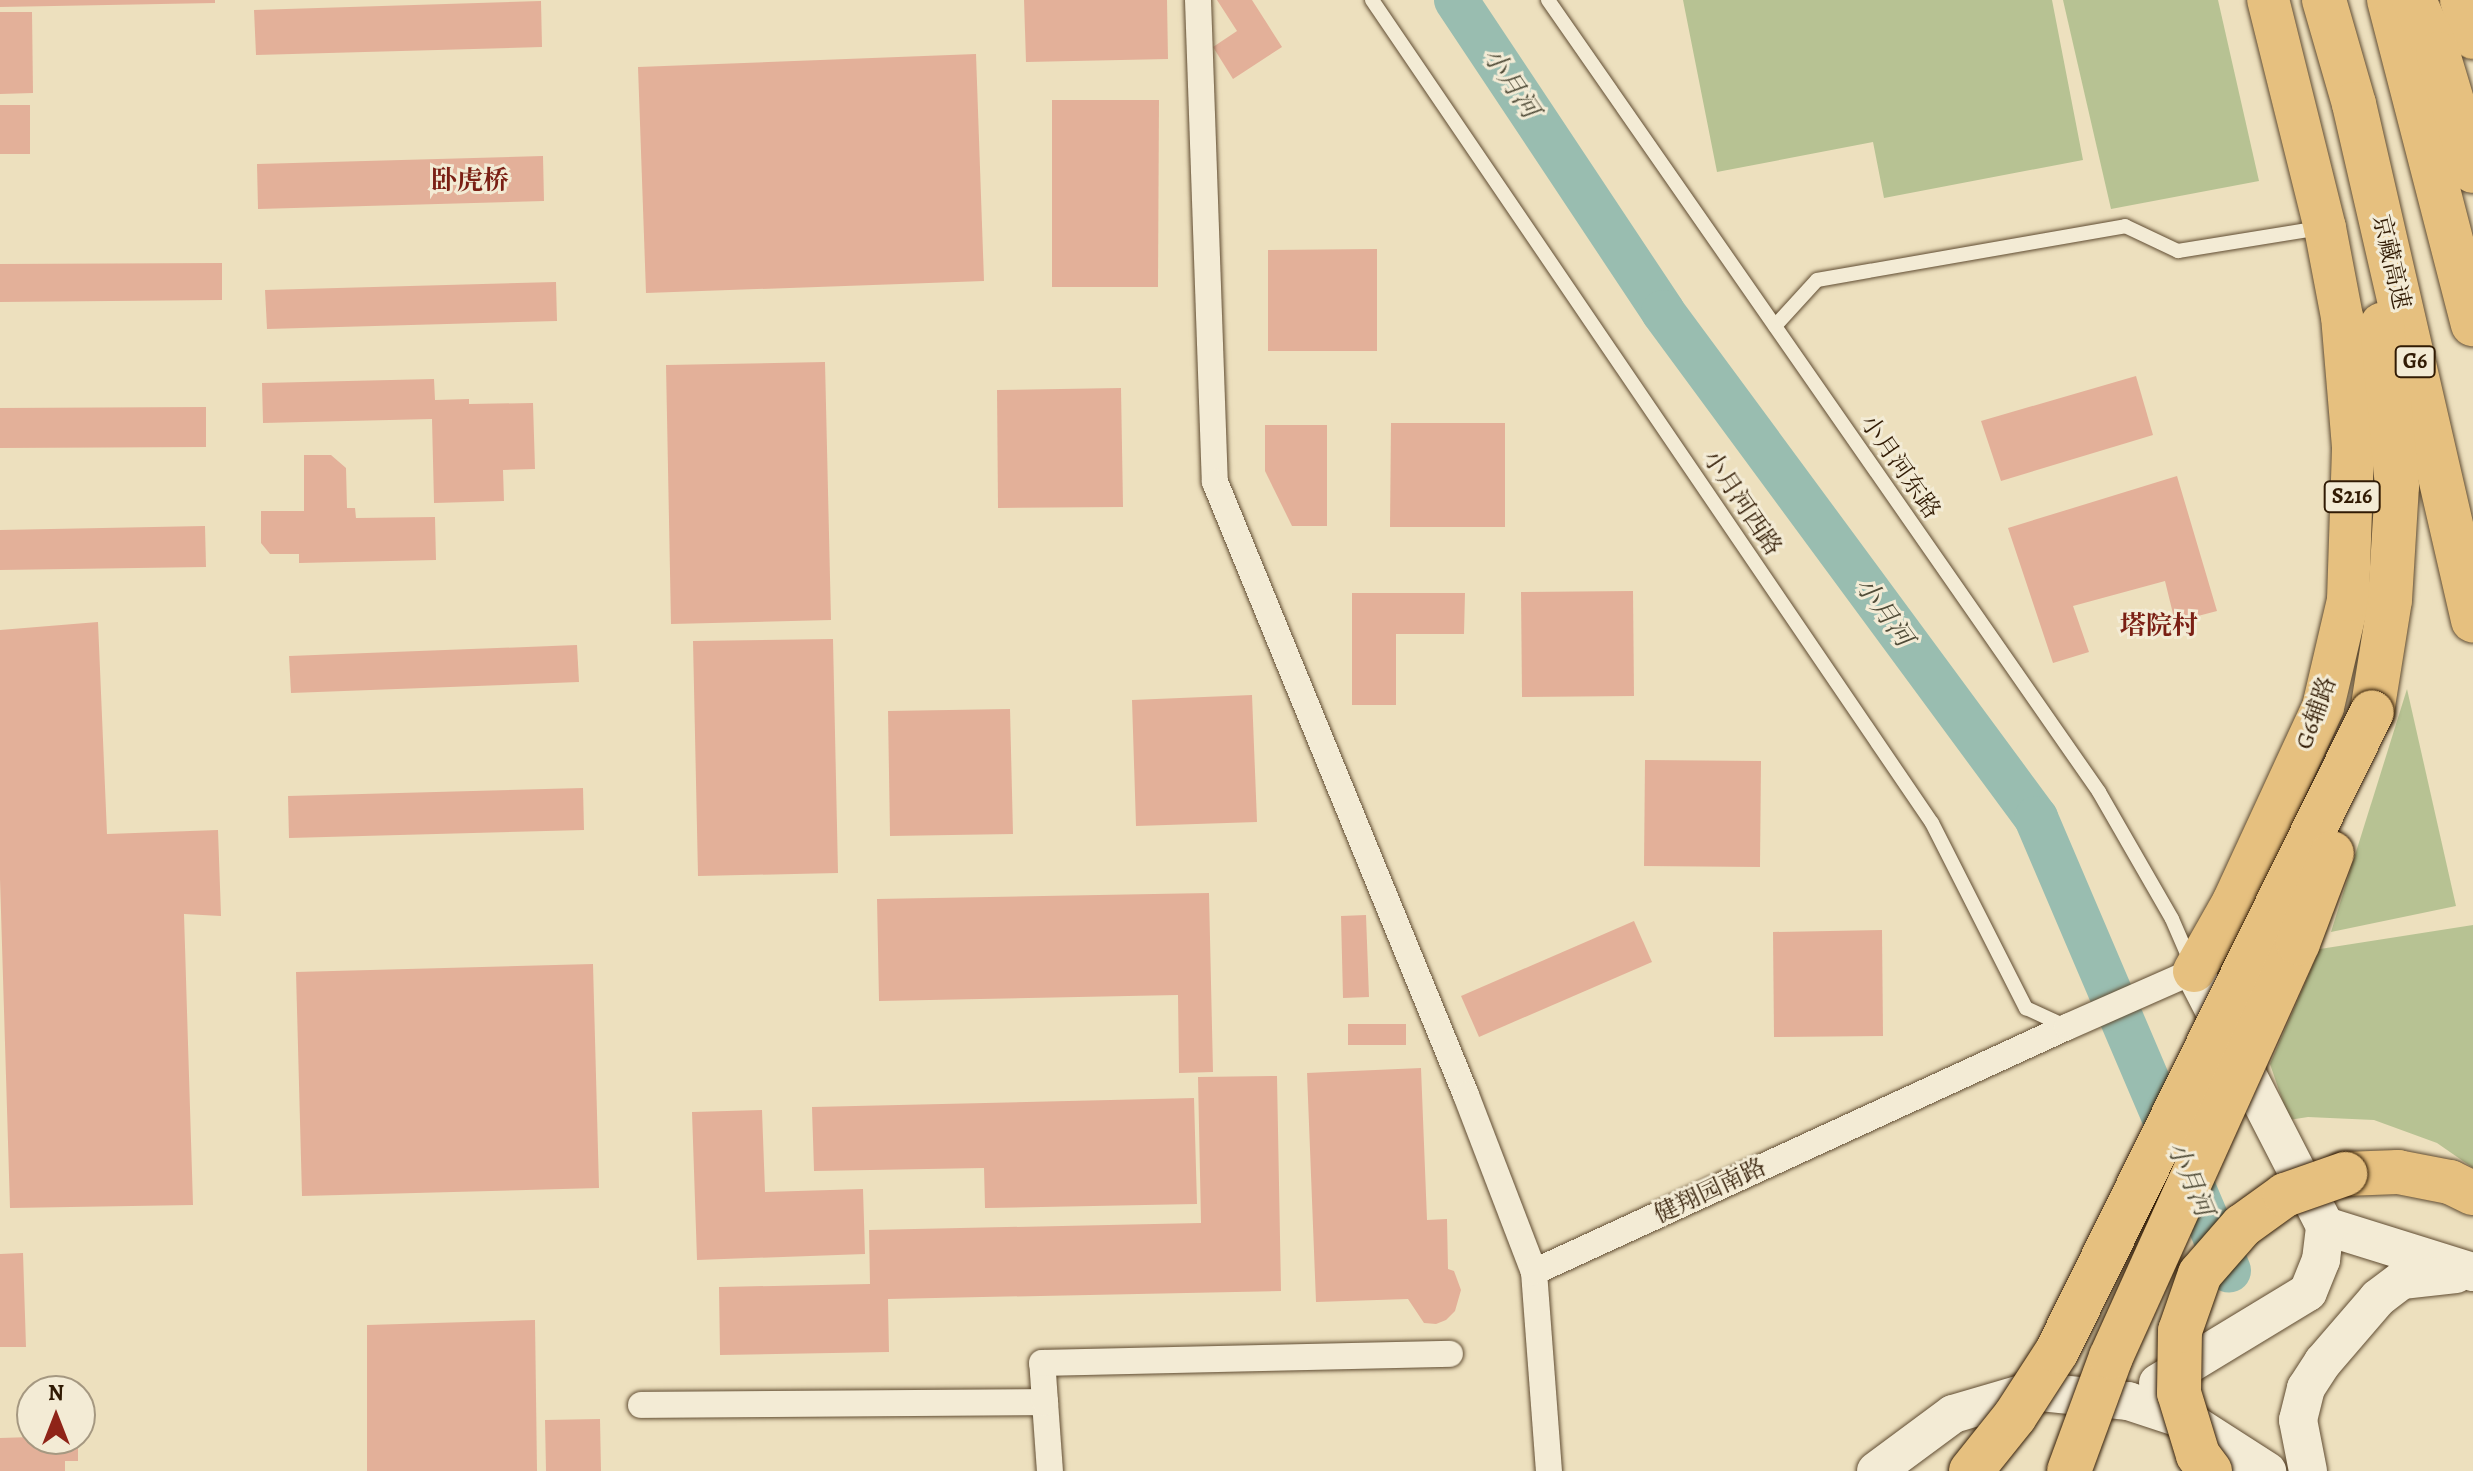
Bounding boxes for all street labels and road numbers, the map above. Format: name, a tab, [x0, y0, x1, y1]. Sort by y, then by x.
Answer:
street label: 京藏高速	[2366, 212, 2416, 312]
road number: G6	[2393, 344, 2437, 380]
street label: 小月河东路	[1854, 410, 1946, 524]
street label: 小月河西路	[1697, 445, 1787, 561]
road number: S216	[2322, 479, 2382, 515]
street label: G6辅路	[2290, 673, 2342, 753]
street label: 健翔园南路	[1650, 1153, 1770, 1229]

